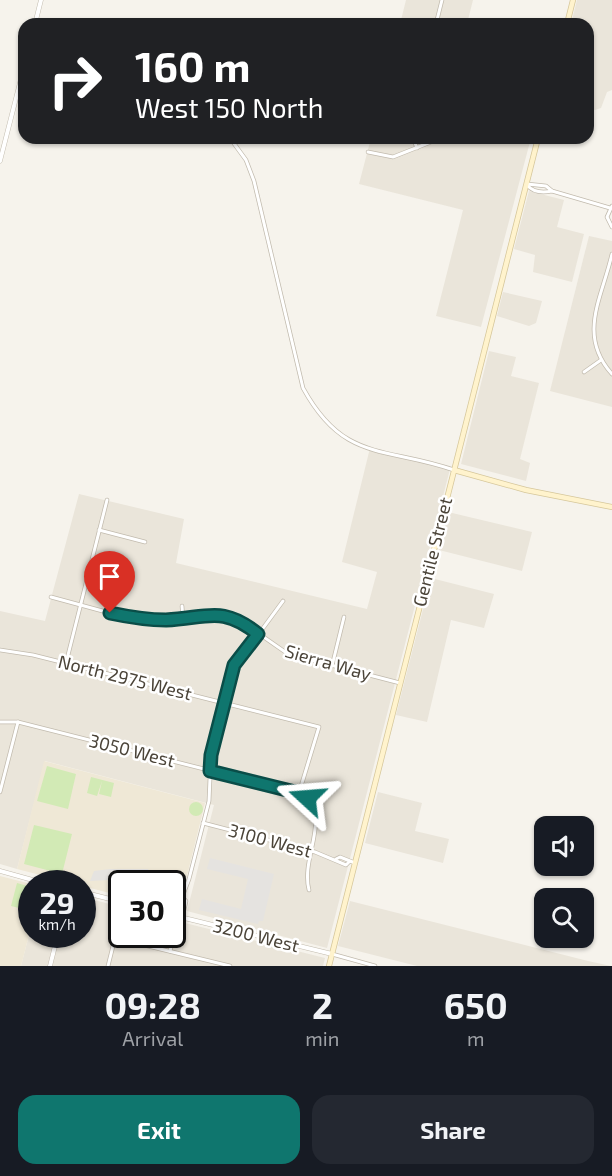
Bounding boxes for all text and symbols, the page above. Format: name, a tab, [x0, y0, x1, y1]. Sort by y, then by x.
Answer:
text: 160 m	[135, 40, 251, 90]
icon: right	[36, 42, 114, 120]
text: West 150 North	[135, 91, 323, 123]
street label: Gentile Street	[408, 495, 456, 609]
pin	[84, 551, 135, 613]
icon: arrive	[93, 560, 126, 593]
street label: Sierra Way	[283, 639, 374, 685]
street label: North 2975 West	[56, 650, 194, 704]
street label: 3050 West	[87, 729, 178, 771]
position arrow	[275, 766, 339, 830]
map controls	[534, 816, 594, 948]
button: sound	[534, 816, 594, 876]
street label: 3100 West	[226, 818, 314, 862]
speed limit sign: 30	[108, 870, 186, 948]
text: 29	[39, 884, 75, 920]
button: search	[534, 888, 594, 948]
street label: 3200 West	[211, 914, 302, 956]
text: km/h	[38, 915, 76, 933]
text: 09:28	[104, 983, 201, 1026]
text: 2	[312, 983, 333, 1026]
text: 650	[444, 983, 508, 1026]
text: Arrival	[122, 1026, 183, 1050]
text: min	[305, 1026, 339, 1050]
text: m	[467, 1026, 484, 1050]
button: Exit	[18, 1095, 300, 1164]
button: Share	[312, 1095, 594, 1164]

